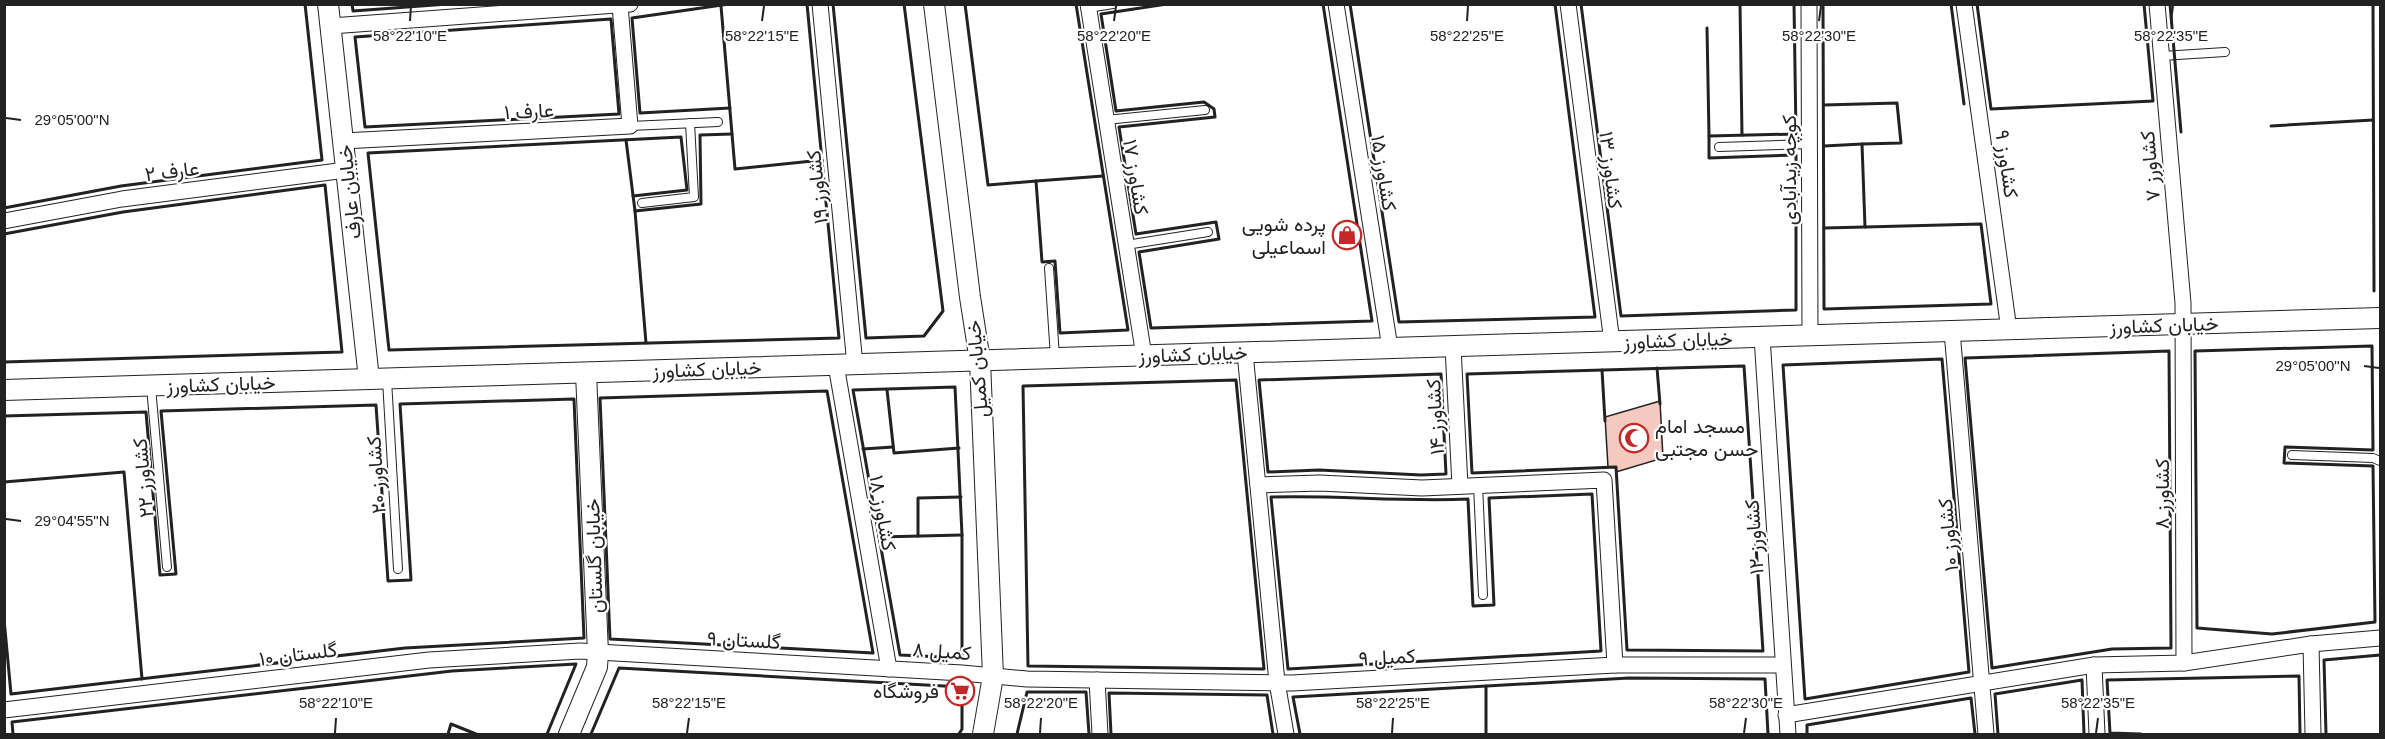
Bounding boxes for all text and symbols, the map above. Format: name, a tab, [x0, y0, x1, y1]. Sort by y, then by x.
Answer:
text: 58°22'10"E	[373, 27, 447, 44]
text: 58°22'15"E	[725, 27, 799, 44]
text: 58°22'20"E	[1077, 27, 1151, 44]
text: 58°22'25"E	[1430, 27, 1504, 44]
text: 58°22'30"E	[1782, 27, 1856, 44]
text: 58°22'35"E	[2134, 27, 2208, 44]
street label: عارف ۱	[504, 99, 555, 125]
text: 29°05'00"N	[34, 111, 110, 128]
street label: کوچه زیدآبادی	[1778, 115, 1803, 225]
street label: کشاورز ۹	[1989, 129, 2023, 200]
street label: کشاورز ۱۳	[1593, 130, 1627, 210]
street label: کشاورز ۷	[2136, 130, 2166, 202]
street label: کشاورز ۱۵	[1365, 134, 1401, 213]
street label: کشاورز ۱۷	[1117, 138, 1153, 217]
street label: خیابان عارف	[333, 144, 367, 240]
street label: کشاورز ۱۹	[802, 149, 834, 225]
street label: عارف ۲	[144, 157, 201, 187]
place label: پرده شویی اسماعیلی	[1242, 213, 1326, 259]
shop icon: پرده شویی اسماعیلی	[1331, 219, 1363, 251]
street label: خیابان کشاورز	[2108, 312, 2219, 340]
street label: خیابان کمیل	[962, 319, 993, 419]
street label: خیابان کشاورز	[1622, 327, 1733, 355]
street label: خیابان کشاورز	[1137, 341, 1248, 369]
street label: خیابان کشاورز	[651, 356, 762, 384]
text: 29°05'00"N	[2275, 357, 2351, 374]
street label: خیابان کشاورز	[165, 371, 276, 399]
street label: کشاورز ۱۴	[1422, 378, 1450, 456]
place label: مسجد امام حسن مجتبی	[1655, 415, 1759, 461]
mosque icon: مسجد امام حسن مجتبی	[1618, 422, 1650, 454]
street label: کشاورز ۲۰	[362, 435, 392, 515]
street label: کشاورز ۲۲	[129, 437, 159, 519]
street label: کشاورز ۸	[2151, 459, 2175, 529]
street label: کشاورز ۱۸	[864, 473, 900, 553]
street label: کشاورز ۱۰	[1934, 497, 1964, 572]
street label: خیابان گلستان	[581, 498, 608, 614]
street label: کشاورز ۱۲	[1740, 499, 1770, 575]
text: 29°04'55"N	[34, 512, 110, 529]
street label: گلستان ۹	[707, 627, 782, 653]
street label: گلستان ۱۰	[258, 638, 338, 670]
street label: کمیل ۸	[912, 638, 972, 665]
street label: کمیل ۹	[1358, 645, 1416, 670]
supermarket icon: فروشگاه	[944, 675, 976, 707]
place label: فروشگاه	[873, 680, 939, 704]
text: 58°22'10"E	[299, 694, 373, 711]
text: 58°22'15"E	[652, 694, 726, 711]
text: 58°22'20"E	[1004, 694, 1078, 711]
text: 58°22'25"E	[1356, 694, 1430, 711]
text: 58°22'30"E	[1709, 694, 1783, 711]
text: 58°22'35"E	[2061, 694, 2135, 711]

